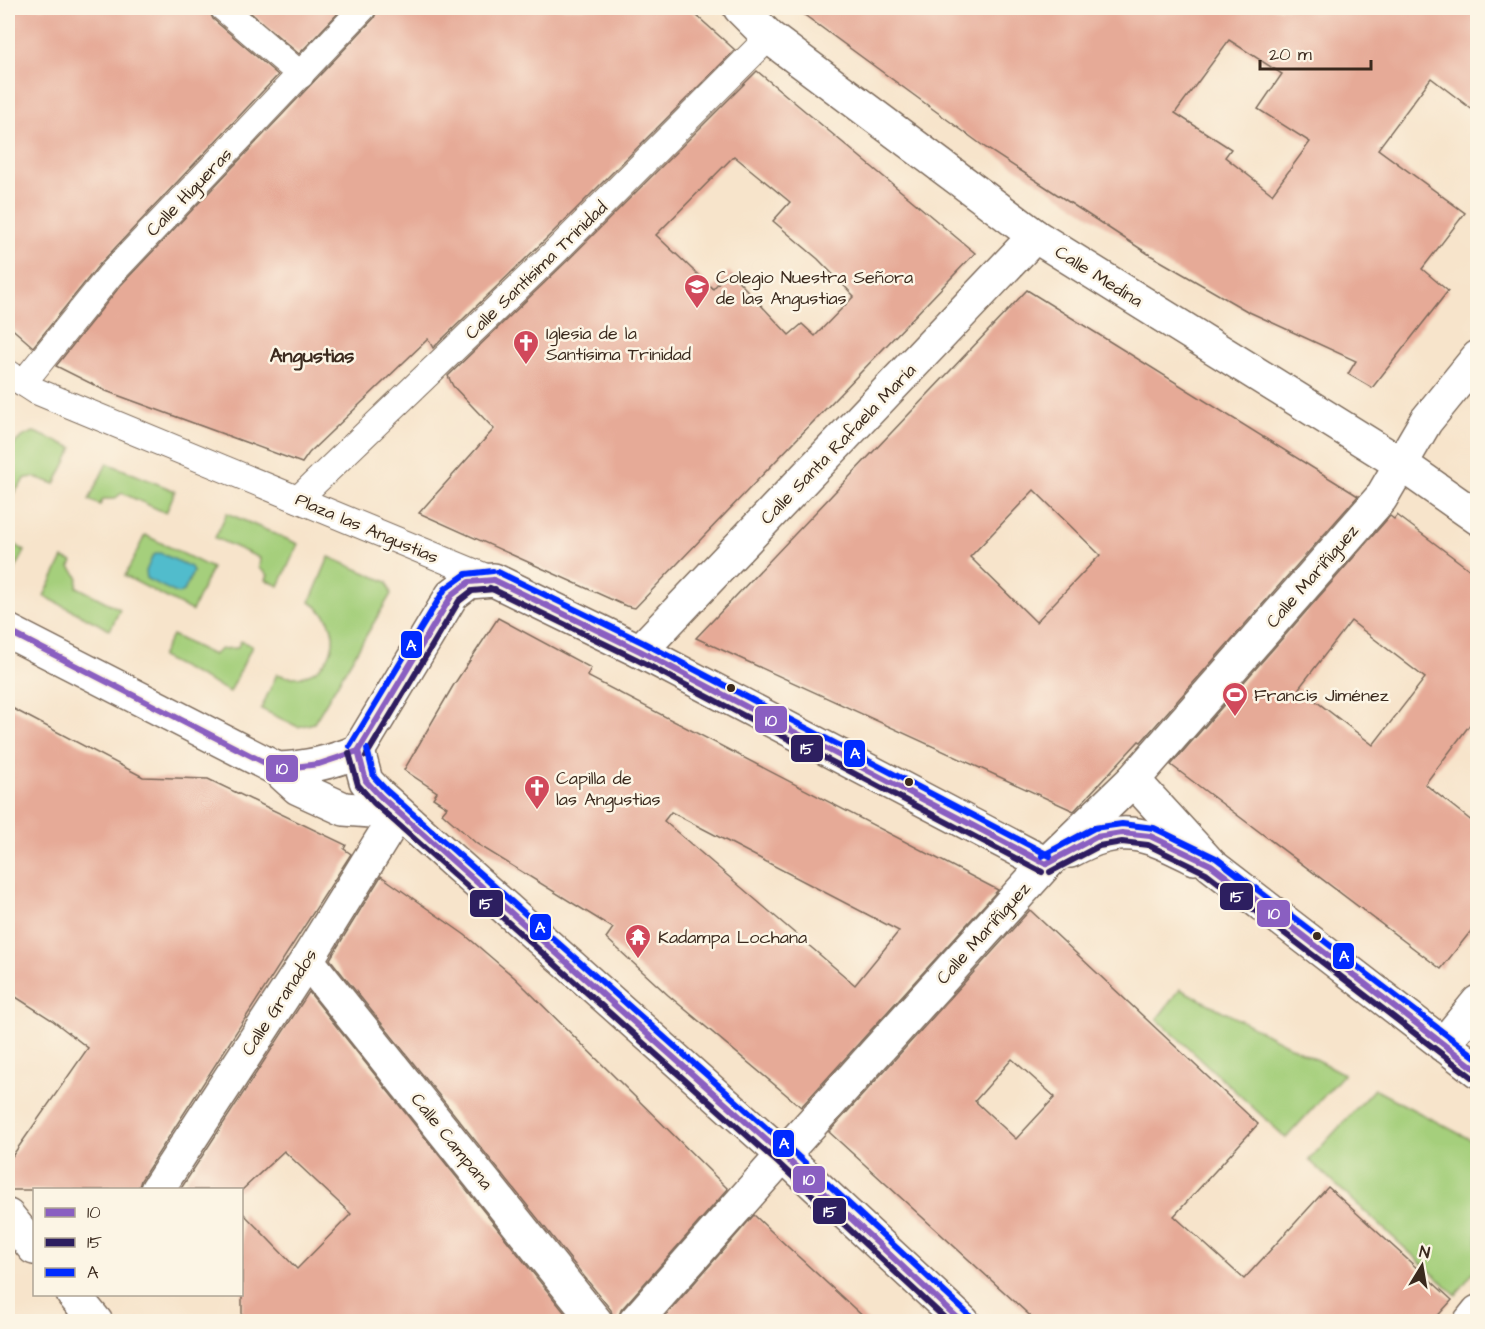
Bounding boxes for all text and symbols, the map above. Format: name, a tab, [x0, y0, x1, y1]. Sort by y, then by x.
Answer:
scale bar	[1260, 33, 1371, 71]
text: 20 m	[1269, 42, 1312, 67]
street label: Calle Higueras	[141, 143, 239, 243]
street label: Calle Santísima Trinidad	[459, 196, 613, 345]
street label: Calle Medina	[1050, 240, 1147, 313]
place label: Colegio Nuestra Señora de las Angustias	[716, 265, 913, 312]
school or university icon: Colegio Nuestra Señora de las Angustias	[682, 272, 712, 310]
place label: Iglesia de la Santísima Trinidad	[546, 321, 691, 367]
church icon: Iglesia de la Santísima Trinidad	[511, 328, 541, 366]
district label: Angustias	[270, 342, 354, 371]
street label: Calle Santa Rafaela María	[755, 359, 922, 530]
street label: Plaza las Angustias	[291, 487, 442, 571]
street label: Calle Mariñiguez	[1260, 519, 1365, 634]
line badge: A	[400, 630, 423, 659]
text: A	[406, 635, 417, 657]
sports icon: Francis Jiménez	[1220, 680, 1250, 718]
unlabelled marker	[725, 682, 737, 694]
place label: Francis Jiménez	[1254, 683, 1389, 708]
line badge: 10	[754, 705, 788, 734]
text: 10	[765, 710, 777, 732]
line badge: 15	[790, 734, 824, 763]
text: 15	[800, 738, 814, 760]
line badge: A	[843, 739, 866, 768]
text: A	[850, 743, 861, 765]
line badge: 10	[265, 754, 299, 783]
text: 10	[276, 758, 288, 780]
place label: Capilla de las Angustias	[556, 766, 660, 813]
church icon: Capilla de las Angustias	[522, 773, 552, 811]
unlabelled marker	[903, 776, 915, 788]
street label: Calle Mariñiguez	[931, 877, 1037, 991]
line badge: 15	[1219, 882, 1254, 911]
text: 15	[1230, 886, 1244, 908]
line badge: 15	[469, 889, 504, 918]
text: 15	[479, 893, 493, 915]
line badge: 10	[1256, 899, 1291, 928]
text: 10	[1268, 903, 1280, 925]
line badge: A	[529, 913, 552, 941]
text: A	[535, 917, 546, 939]
temple icon: Kadampa Lochana	[623, 922, 653, 960]
place label: Kadampa Lochana	[658, 925, 807, 950]
unlabelled marker	[1311, 930, 1323, 942]
line badge: A	[1332, 942, 1355, 970]
street label: Calle Granados	[236, 944, 323, 1060]
text: A	[1339, 946, 1350, 968]
street label: Calle Campana	[405, 1088, 498, 1195]
line badge: A	[772, 1129, 795, 1158]
text: A	[779, 1133, 790, 1155]
line badge: 10	[792, 1165, 826, 1194]
text: 10	[803, 1169, 815, 1191]
legend	[33, 1188, 243, 1296]
line badge: 15	[812, 1197, 847, 1225]
text: 10	[87, 1200, 101, 1225]
text: 15	[823, 1201, 837, 1223]
text: 15	[87, 1230, 102, 1255]
north arrow	[1392, 1236, 1452, 1296]
text: N	[1418, 1241, 1432, 1264]
text: A	[87, 1260, 99, 1285]

